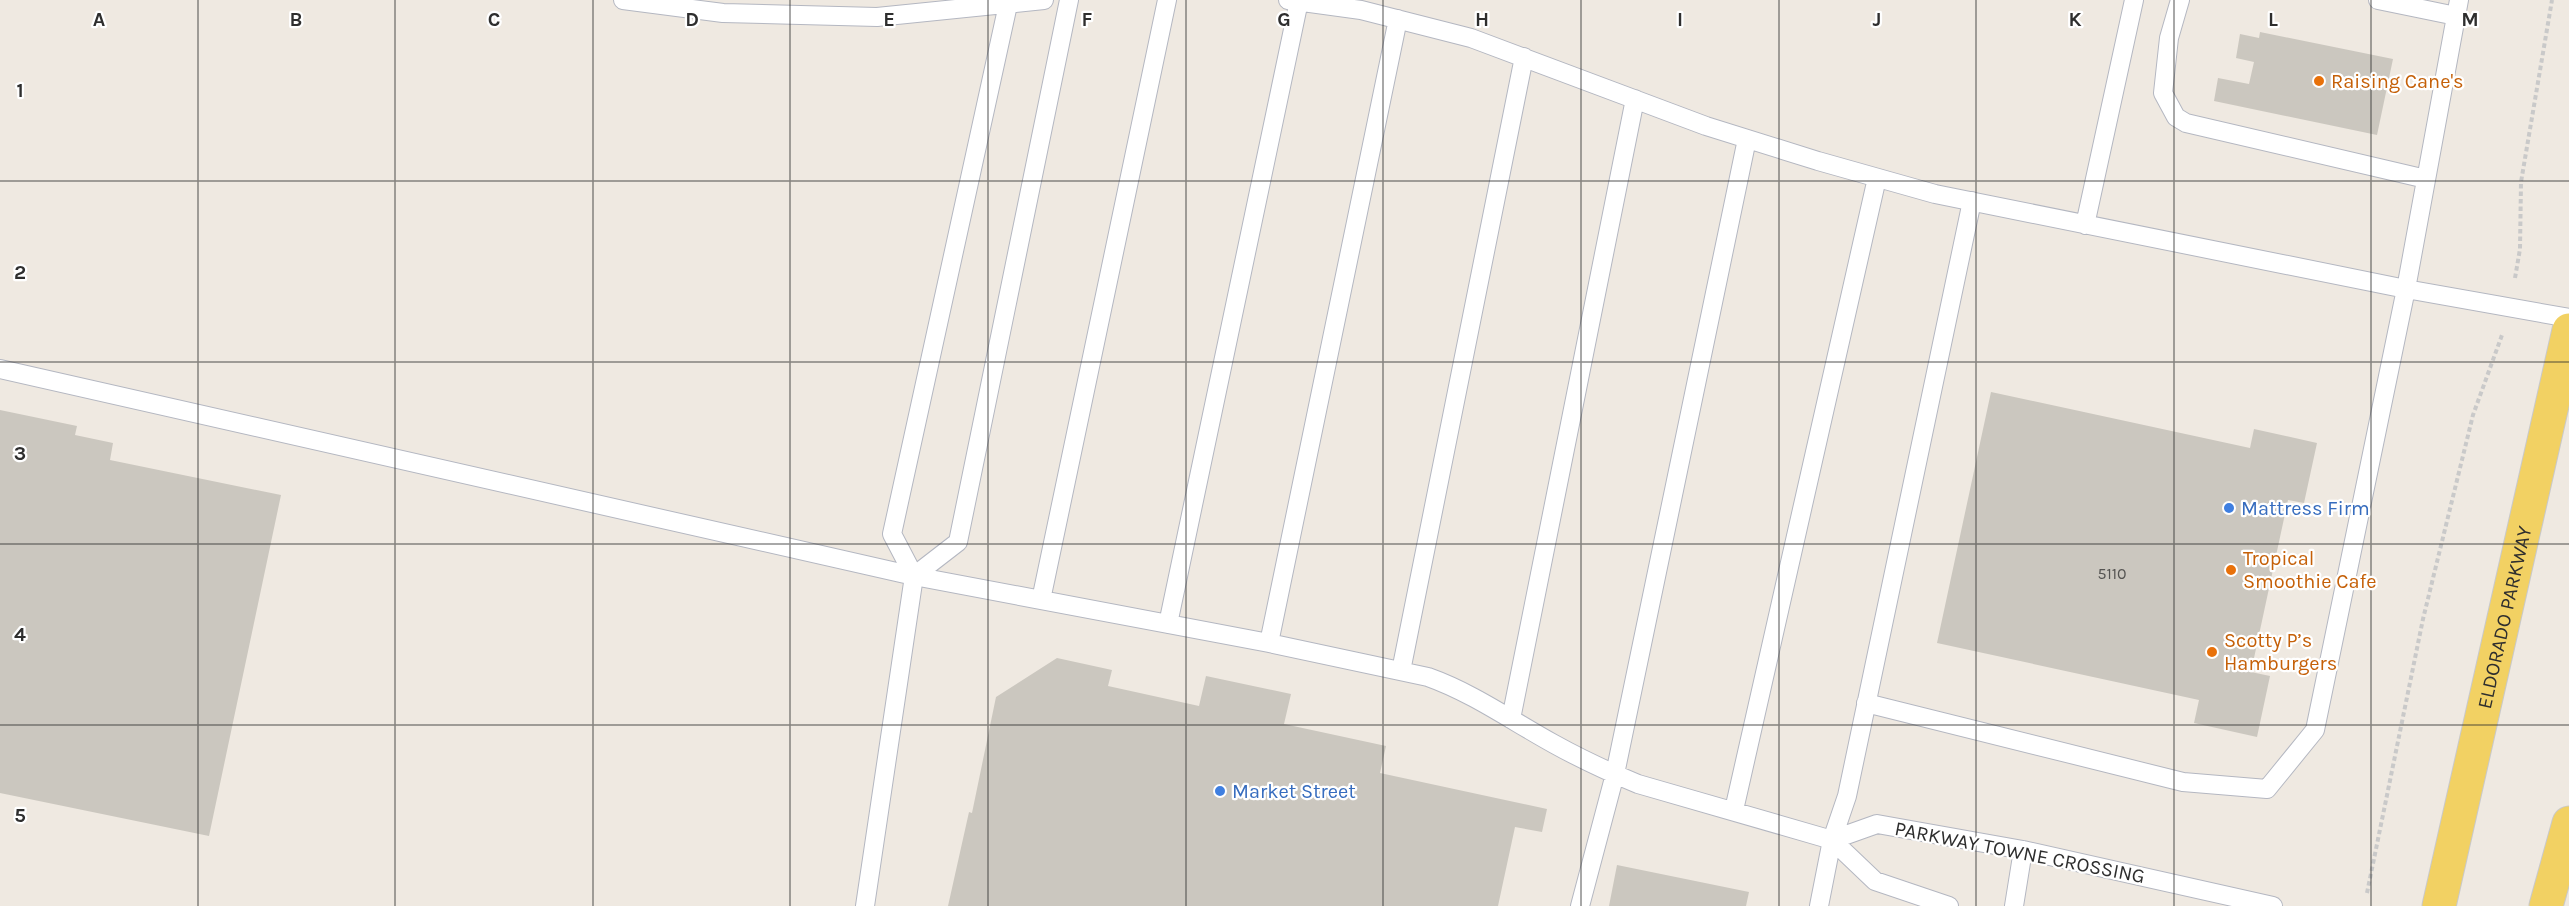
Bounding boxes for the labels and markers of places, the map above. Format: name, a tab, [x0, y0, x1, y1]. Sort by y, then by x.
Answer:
place label: Raising Cane's	[2331, 70, 2464, 93]
marker: Raising Cane's	[2312, 74, 2326, 88]
place label: Mattress Firm	[2241, 497, 2370, 520]
marker: Mattress Firm	[2222, 501, 2236, 515]
place label: Tropical Smoothie Cafe	[2243, 547, 2377, 593]
marker: Tropical Smoothie Cafe	[2224, 563, 2238, 577]
place label: Scotty P’s Hamburgers	[2224, 629, 2337, 675]
marker: Scotty P’s Hamburgers	[2205, 645, 2219, 659]
place label: Market Street	[1232, 780, 1356, 803]
marker: Market Street	[1213, 784, 1227, 798]

